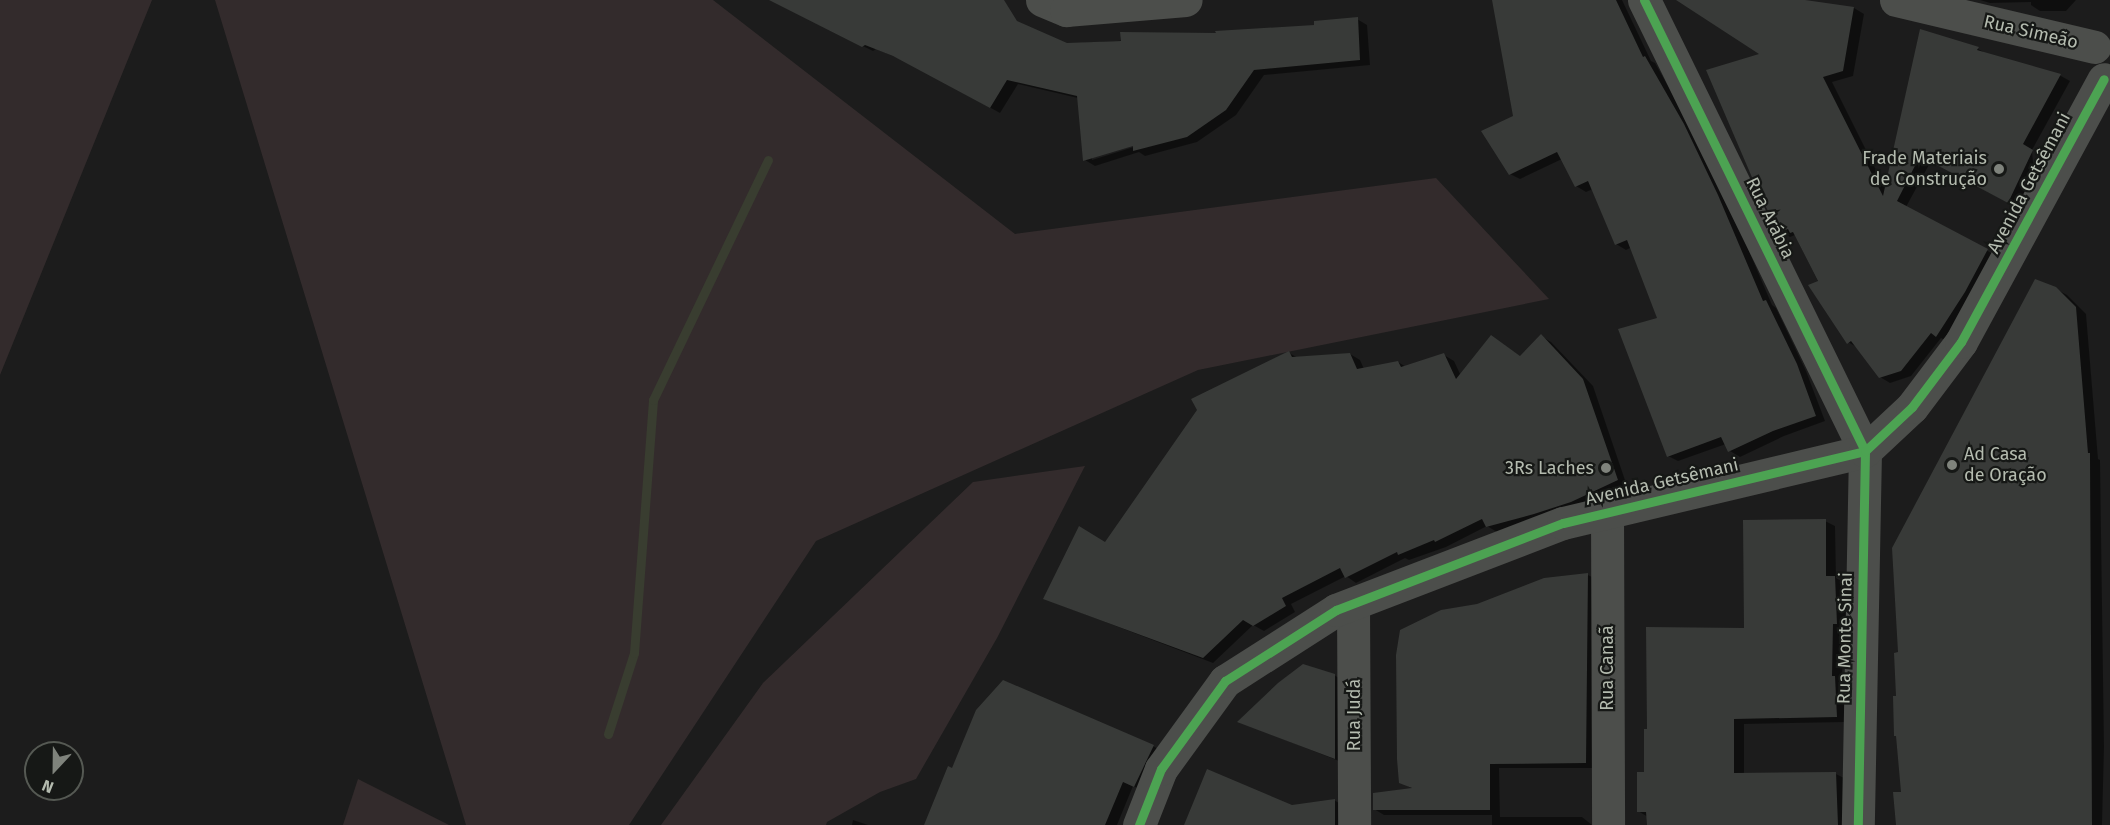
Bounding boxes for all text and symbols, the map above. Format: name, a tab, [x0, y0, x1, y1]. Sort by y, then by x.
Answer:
street label: Rua Simeão	[1982, 11, 2080, 53]
street label: Avenida Getsêmani	[1983, 109, 2075, 257]
place label: Frade Materiais de Construção	[1862, 148, 1987, 190]
marker: Frade Materiais de Construção	[1992, 162, 2006, 176]
street label: Rua Arábia	[1741, 174, 1799, 262]
place label: Ad Casa de Oração	[1964, 444, 2047, 486]
street label: Avenida Getsêmani	[1583, 454, 1741, 510]
place label: 3Rs Laches	[1505, 457, 1594, 479]
marker: Ad Casa de Oração	[1945, 458, 1959, 472]
marker: 3Rs Laches	[1599, 461, 1613, 475]
street label: Rua Monte Sinai	[1833, 572, 1857, 704]
street label: Rua Canaã	[1596, 625, 1618, 711]
street label: Rua Judá	[1343, 679, 1365, 751]
north arrow	[24, 741, 84, 801]
text: N	[39, 776, 56, 797]

